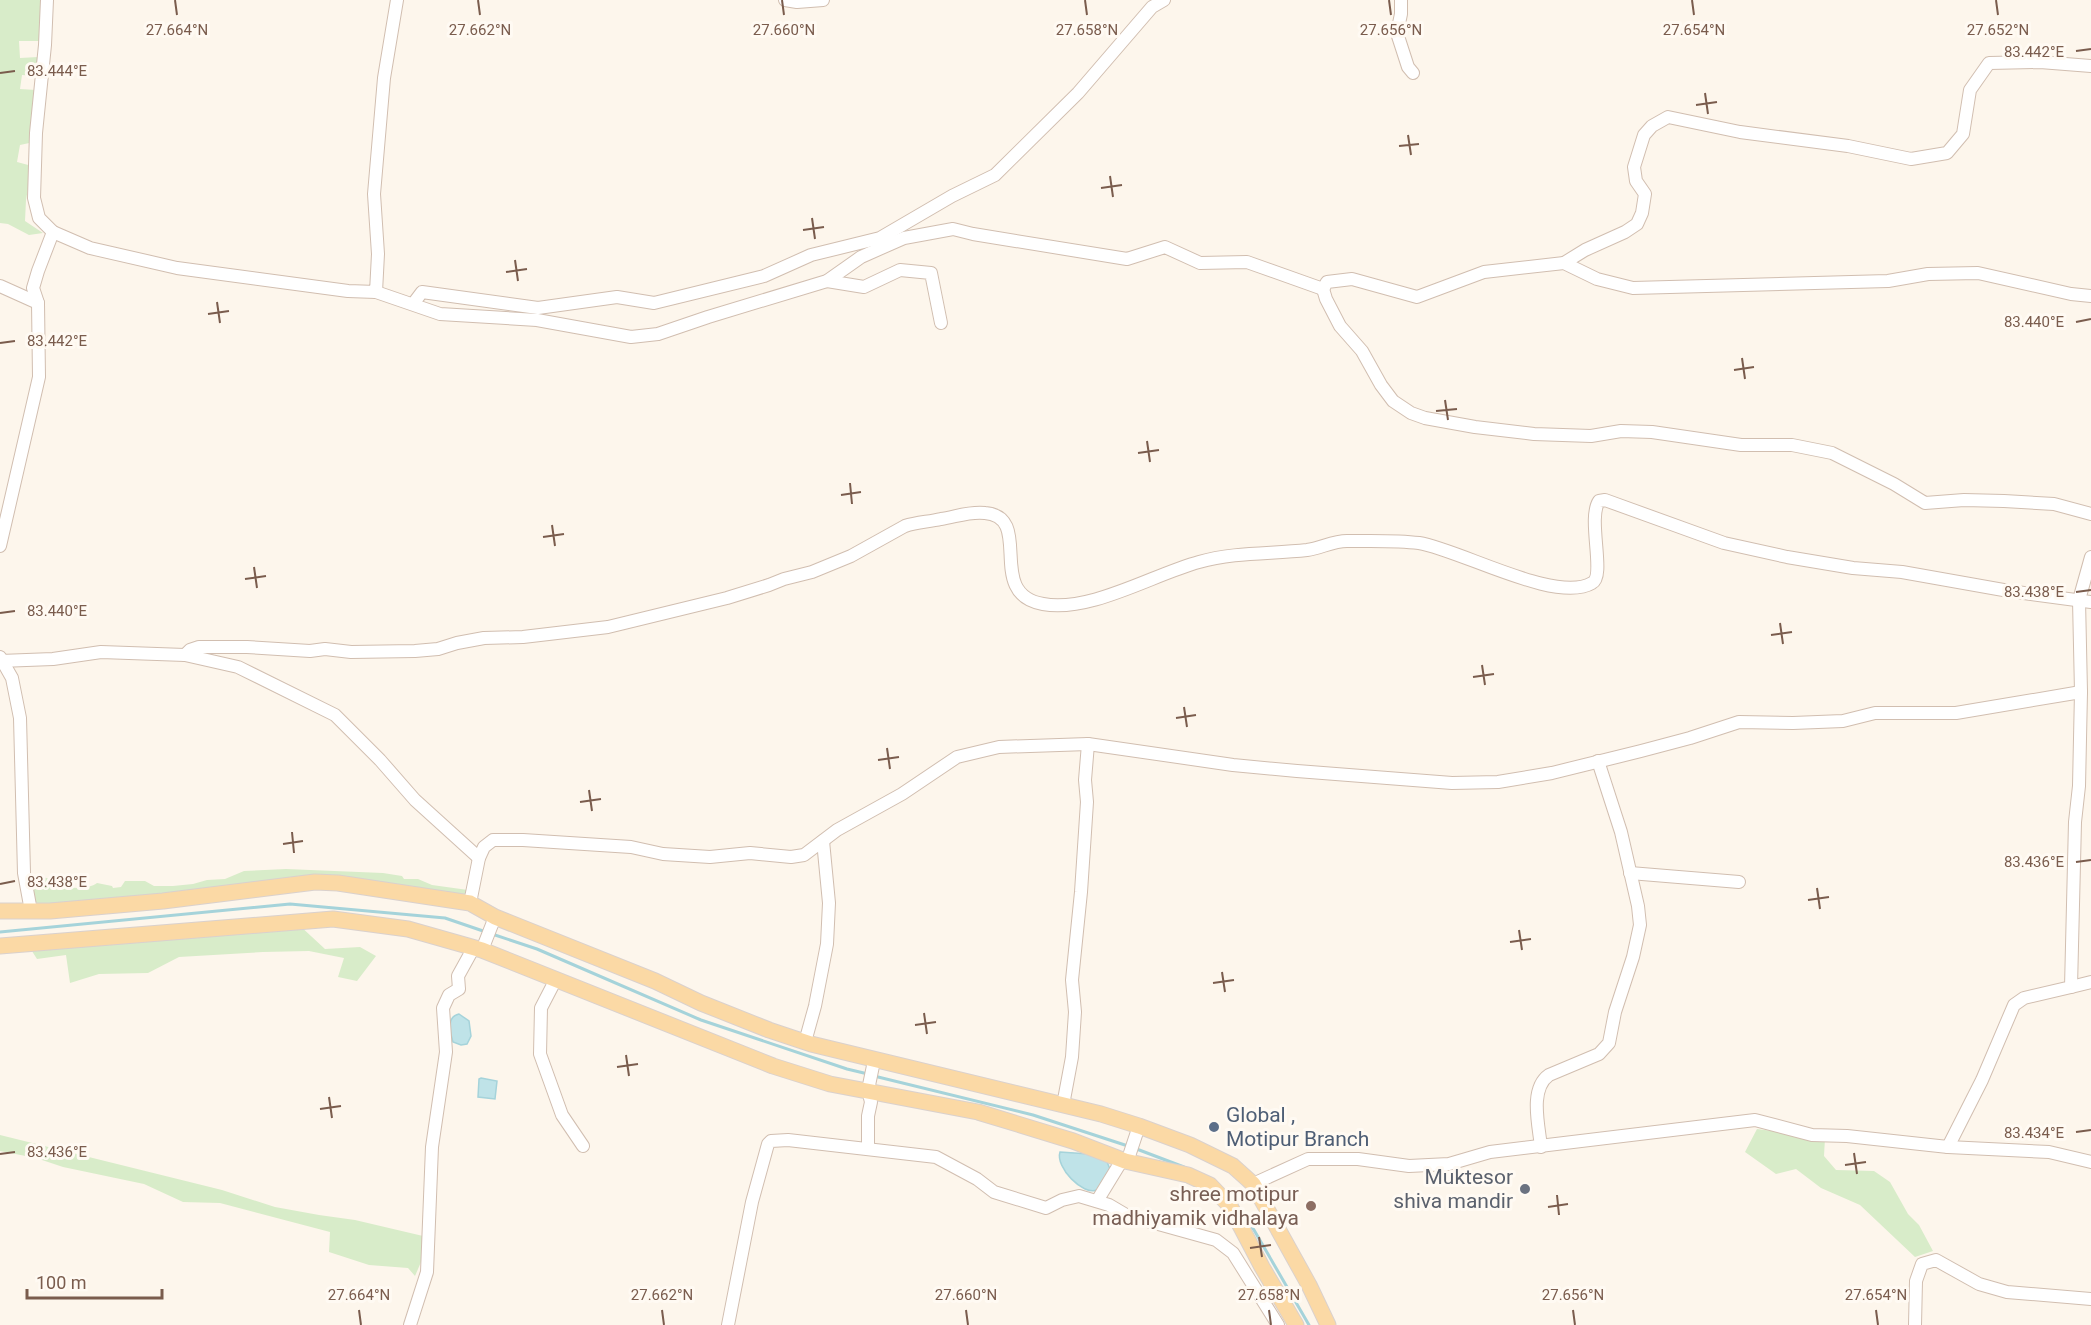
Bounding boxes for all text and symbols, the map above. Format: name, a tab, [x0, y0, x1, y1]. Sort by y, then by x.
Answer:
text: 27.664°N	[146, 21, 208, 39]
text: 27.662°N	[449, 21, 511, 39]
text: 27.660°N	[753, 21, 815, 39]
text: 27.658°N	[1056, 21, 1118, 39]
text: 27.656°N	[1360, 21, 1422, 39]
text: 27.654°N	[1663, 21, 1725, 39]
text: 27.652°N	[1967, 21, 2029, 39]
text: 83.442°E	[2004, 43, 2065, 61]
text: 83.444°E	[27, 62, 88, 80]
text: 83.440°E	[2004, 313, 2065, 331]
text: 83.442°E	[27, 332, 88, 350]
text: 83.438°E	[2004, 583, 2065, 601]
text: 83.440°E	[27, 602, 88, 620]
text: 83.436°E	[2004, 853, 2065, 871]
text: 83.438°E	[27, 873, 88, 891]
place label: Global , Motipur Branch	[1226, 1103, 1369, 1151]
marker: Global , Motipur Branch	[1207, 1120, 1221, 1134]
text: 83.434°E	[2004, 1124, 2065, 1142]
text: 83.436°E	[27, 1143, 88, 1161]
place label: Muktesor shiva mandir	[1393, 1165, 1513, 1213]
place label: shree motipur madhiyamik vidhalaya	[1092, 1182, 1299, 1230]
marker: Muktesor shiva mandir	[1518, 1182, 1532, 1196]
marker: shree motipur madhiyamik vidhalaya	[1304, 1199, 1318, 1213]
scale bar	[27, 1262, 162, 1300]
text: 100 m	[36, 1272, 87, 1293]
text: 27.664°N	[328, 1286, 390, 1304]
text: 27.662°N	[631, 1286, 693, 1304]
text: 27.660°N	[935, 1286, 997, 1304]
text: 27.658°N	[1238, 1286, 1300, 1304]
text: 27.656°N	[1542, 1286, 1604, 1304]
text: 27.654°N	[1845, 1286, 1907, 1304]

